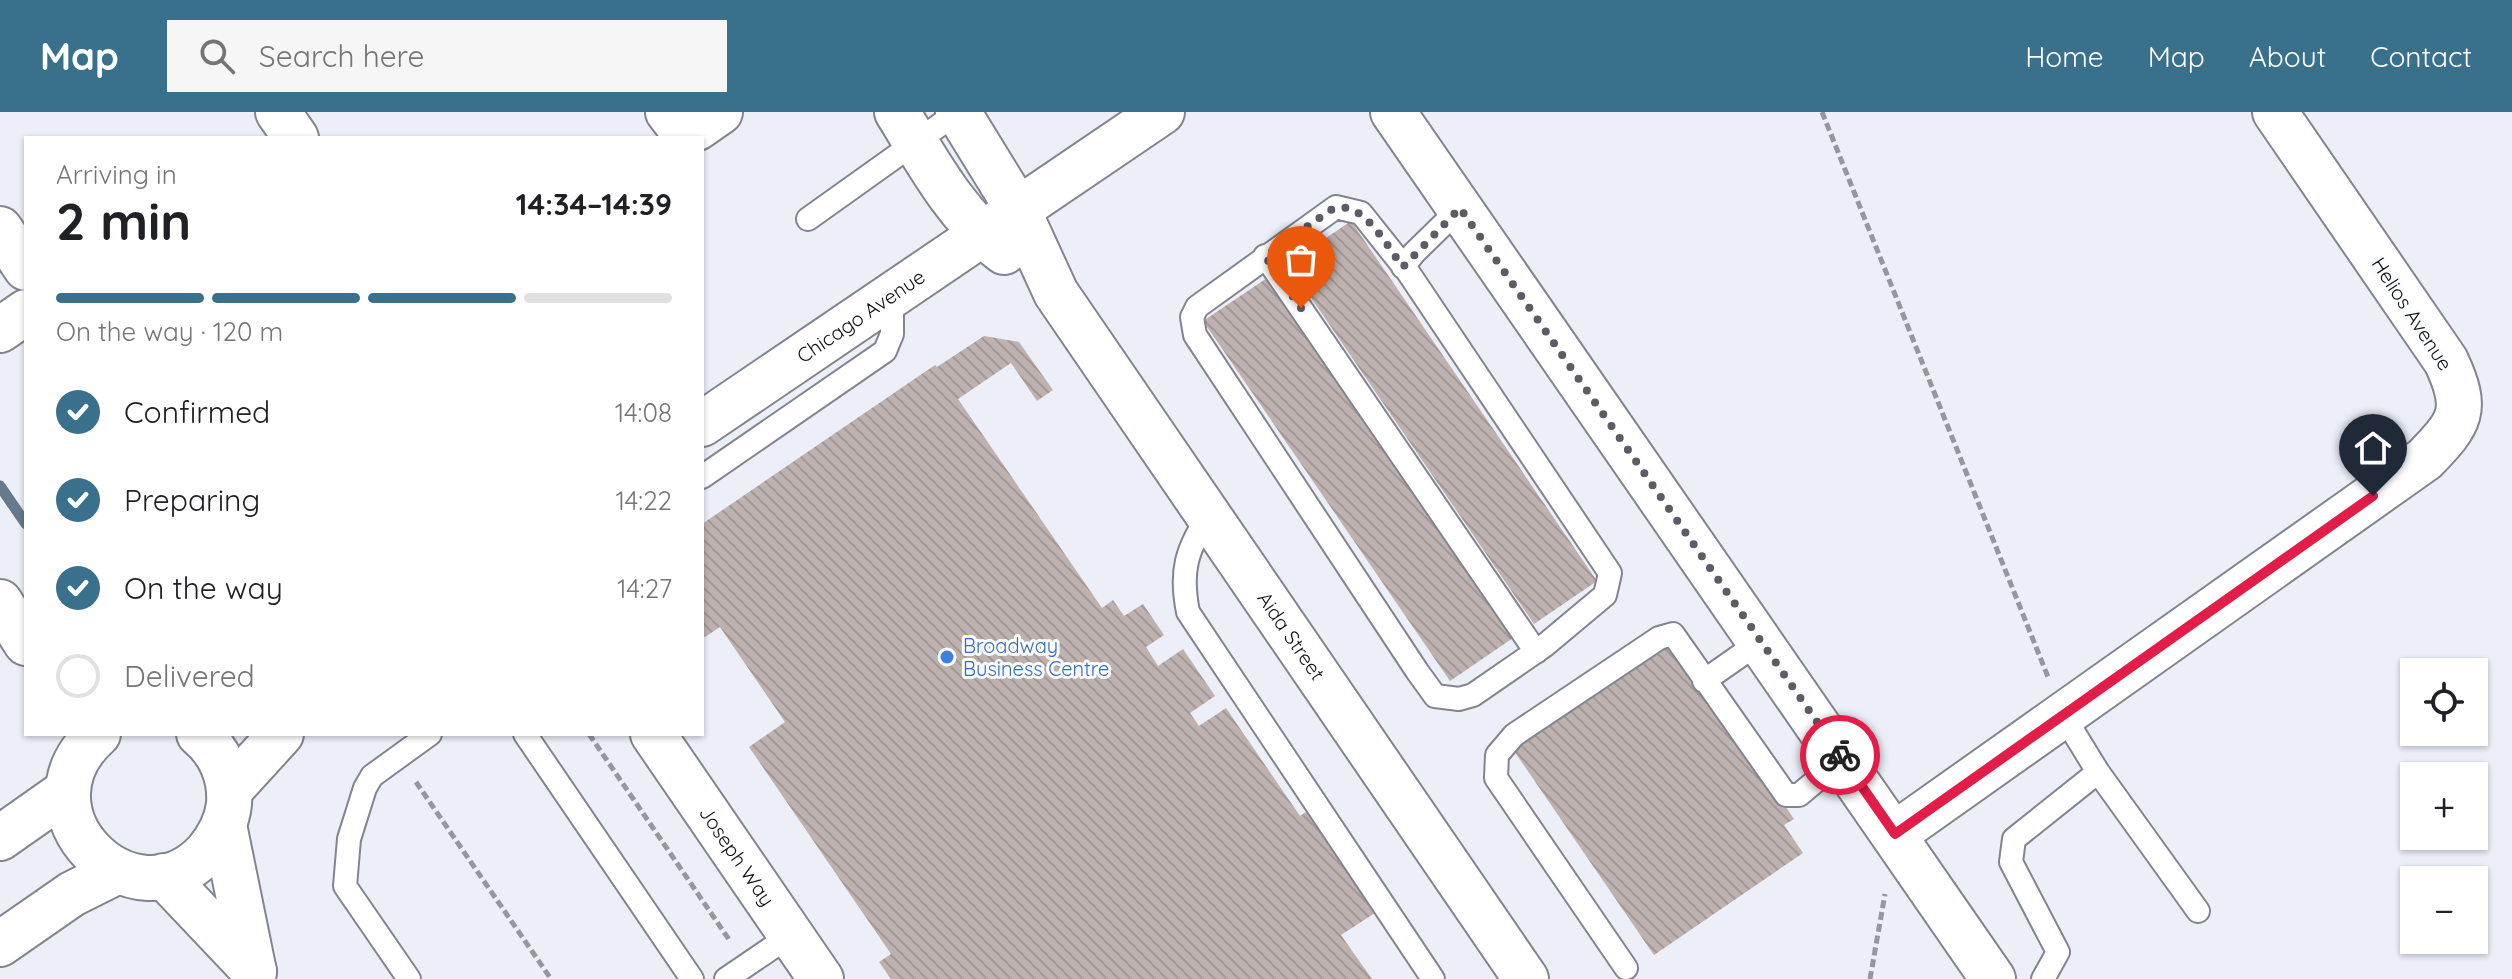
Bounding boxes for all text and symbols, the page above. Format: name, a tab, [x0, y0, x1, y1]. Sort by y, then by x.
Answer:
search box	[167, 20, 727, 92]
text: Map	[40, 32, 119, 80]
icon: search	[195, 34, 239, 78]
text: Search here	[259, 37, 424, 75]
text: Home	[2025, 39, 2104, 74]
text: Map	[2148, 39, 2205, 74]
text: About	[2249, 39, 2326, 74]
text: Contact	[2370, 39, 2472, 74]
text: Arriving in	[56, 158, 177, 191]
text: 14:34–14:39	[516, 185, 672, 223]
text: 2 min	[56, 188, 191, 253]
pin	[1267, 226, 1335, 308]
icon: bag	[1279, 238, 1323, 282]
street label: Helios Avenue	[2367, 252, 2458, 375]
street label: Chicago Avenue	[792, 264, 929, 368]
text: On the way · 120 m	[56, 315, 283, 348]
icon: check	[56, 390, 100, 434]
text: Confirmed	[124, 393, 270, 431]
text: 14:08	[615, 396, 672, 429]
pin	[2339, 414, 2407, 496]
icon: home	[2351, 426, 2395, 470]
icon: check	[56, 478, 100, 522]
text: Preparing	[124, 481, 260, 519]
text: 14:22	[615, 484, 672, 517]
icon: check	[56, 566, 100, 610]
text: On the way	[124, 569, 283, 607]
text: 14:27	[617, 572, 672, 605]
street label: Aida Street	[1252, 587, 1331, 685]
place label: Broadway Business Centre	[963, 633, 1109, 681]
marker: Broadway Business Centre	[938, 648, 956, 666]
text: Delivered	[124, 657, 255, 695]
map controls	[2400, 658, 2488, 954]
button: locate	[2400, 658, 2488, 746]
courier	[1800, 715, 1880, 795]
icon: bike	[1818, 733, 1862, 777]
button: +	[2400, 762, 2488, 850]
street label: Joseph Way	[694, 801, 780, 911]
button: −	[2400, 866, 2488, 954]

